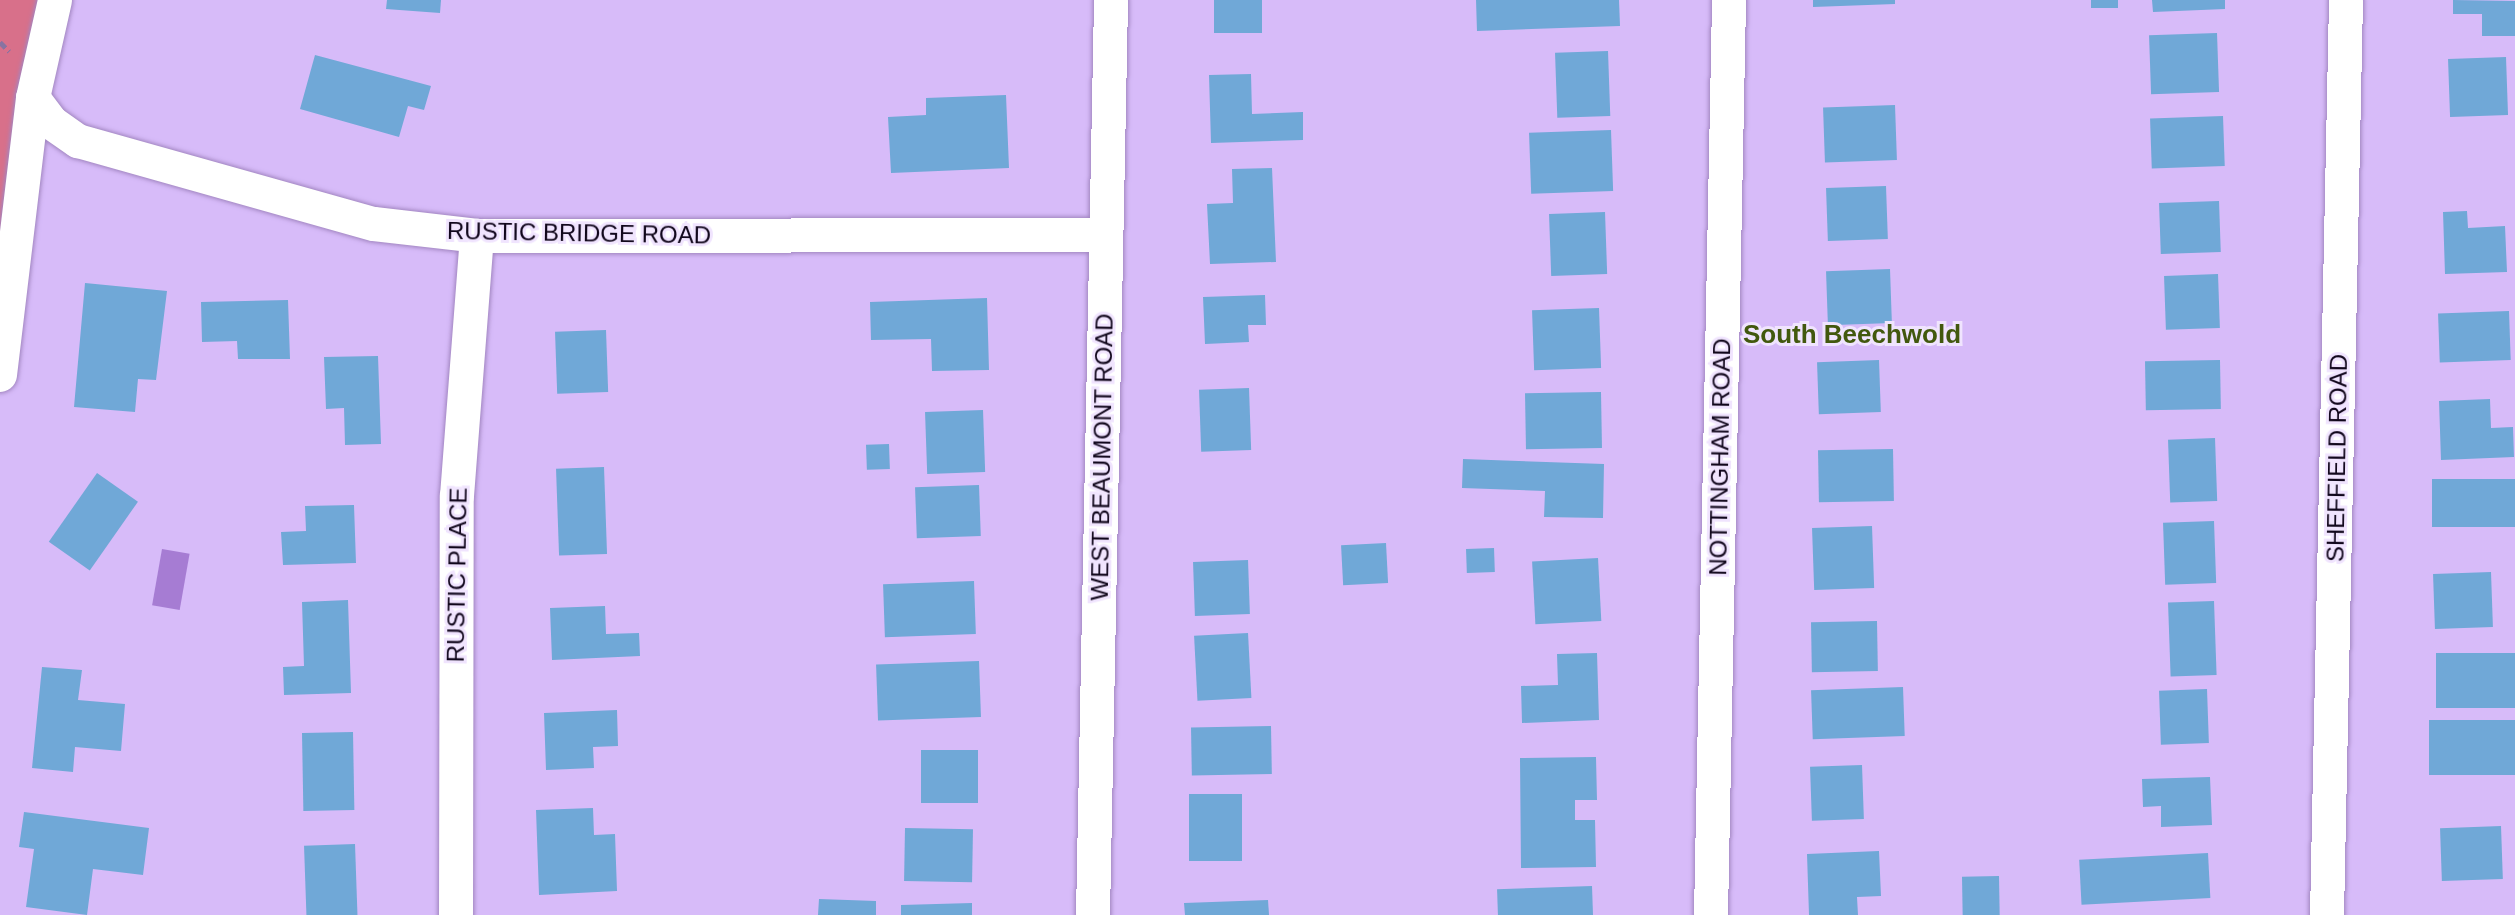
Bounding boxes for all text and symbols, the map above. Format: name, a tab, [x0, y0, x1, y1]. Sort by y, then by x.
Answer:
street label: RUSTIC BRIDGE ROAD	[447, 216, 711, 250]
street label: WEST BEAUMONT ROAD	[1085, 313, 1119, 601]
district label: South Beechwold	[1743, 319, 1961, 351]
street label: NOTTINGHAM ROAD	[1704, 338, 1736, 576]
street label: SHEFFIELD ROAD	[2321, 354, 2353, 562]
street label: RUSTIC PLACE	[441, 487, 473, 663]

